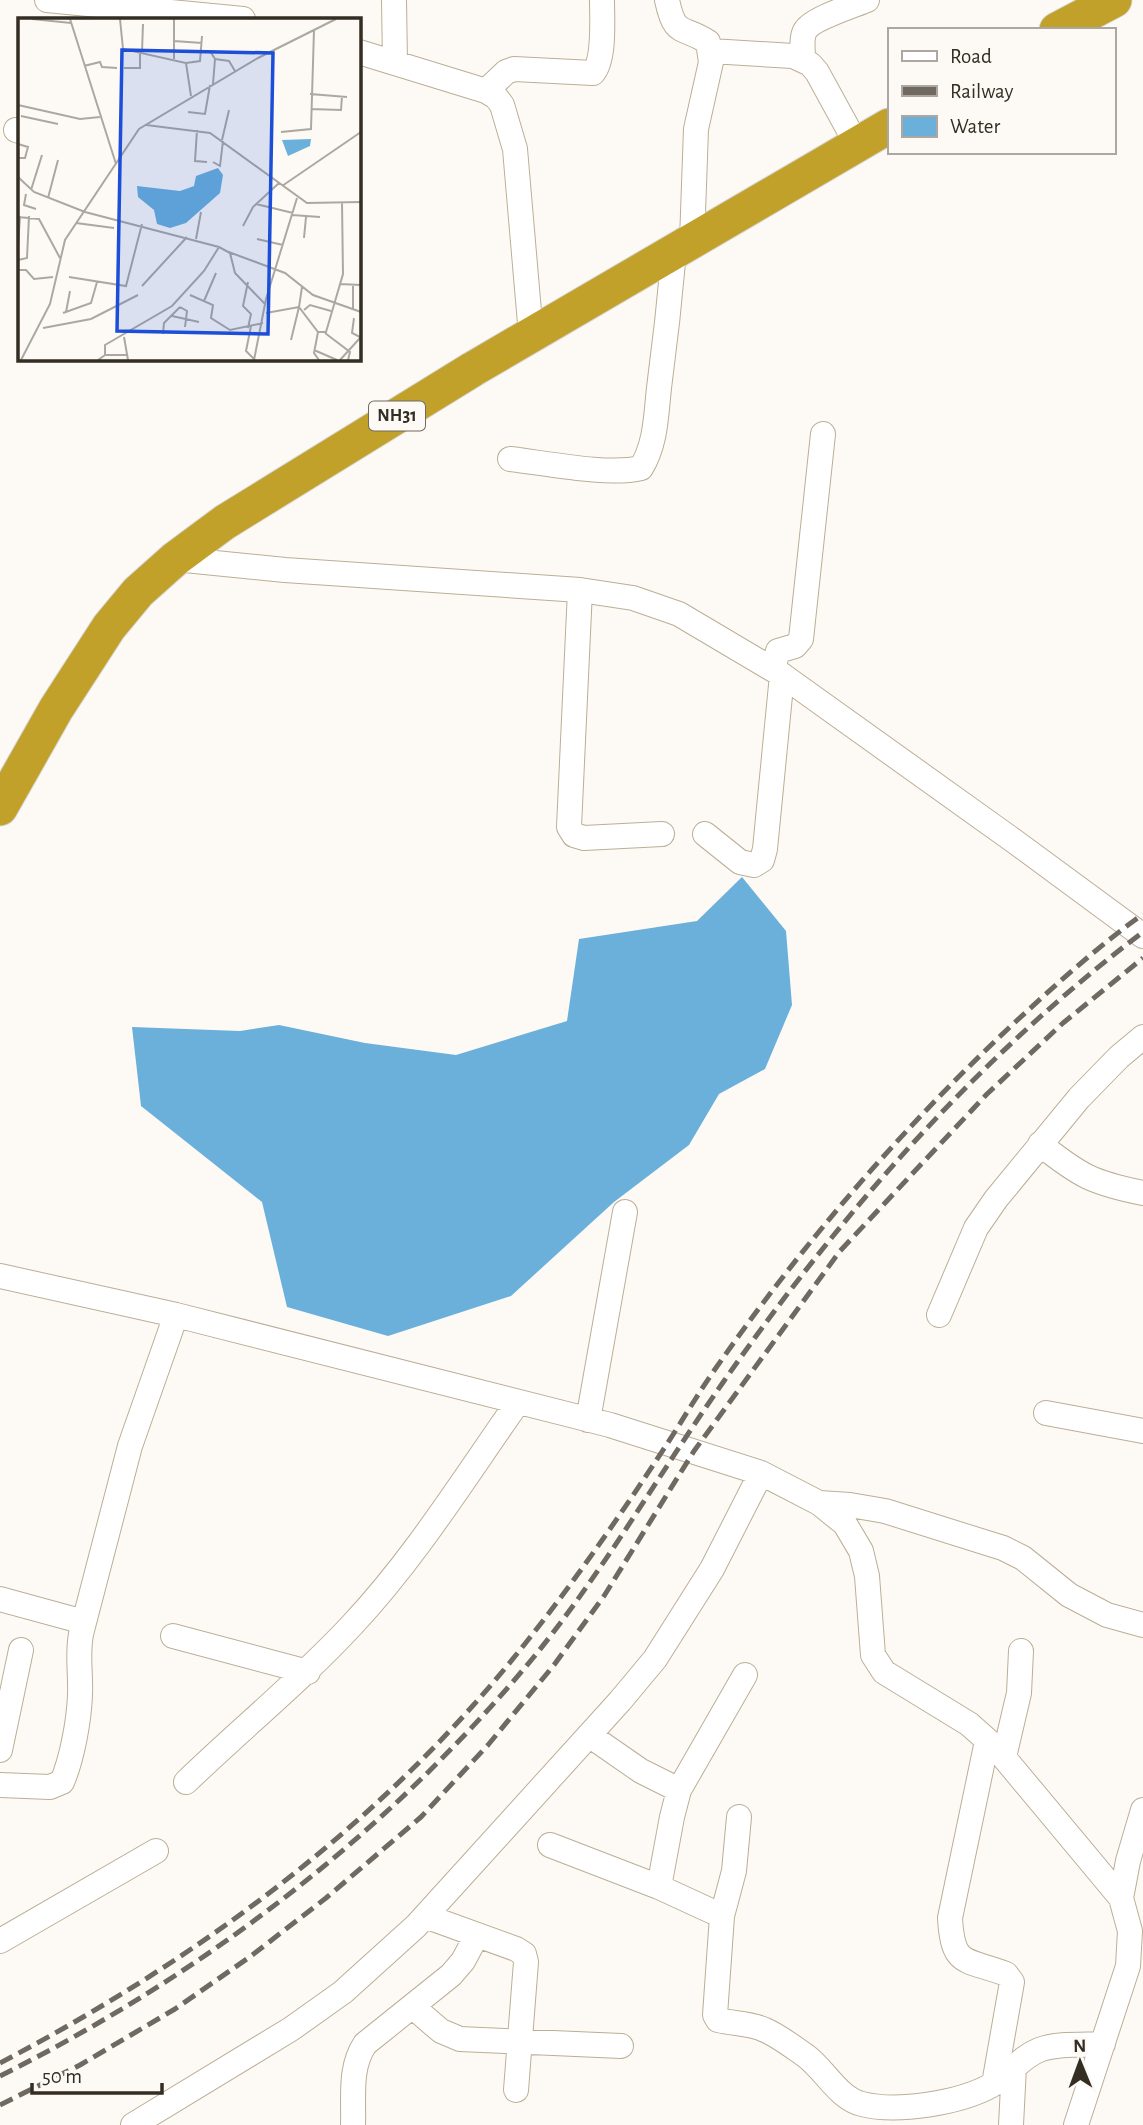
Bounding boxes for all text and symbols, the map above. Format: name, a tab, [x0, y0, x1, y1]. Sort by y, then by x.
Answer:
inset map	[18, 18, 360, 360]
legend	[888, 28, 1115, 154]
text: Road	[950, 46, 992, 67]
text: Railway	[950, 81, 1013, 102]
text: Water	[950, 116, 1000, 137]
road number: NH31	[369, 402, 425, 430]
north arrow	[1045, 2027, 1115, 2097]
text: N	[1073, 2037, 1087, 2056]
scale bar	[32, 2052, 161, 2096]
text: 50 m	[42, 2066, 82, 2087]

